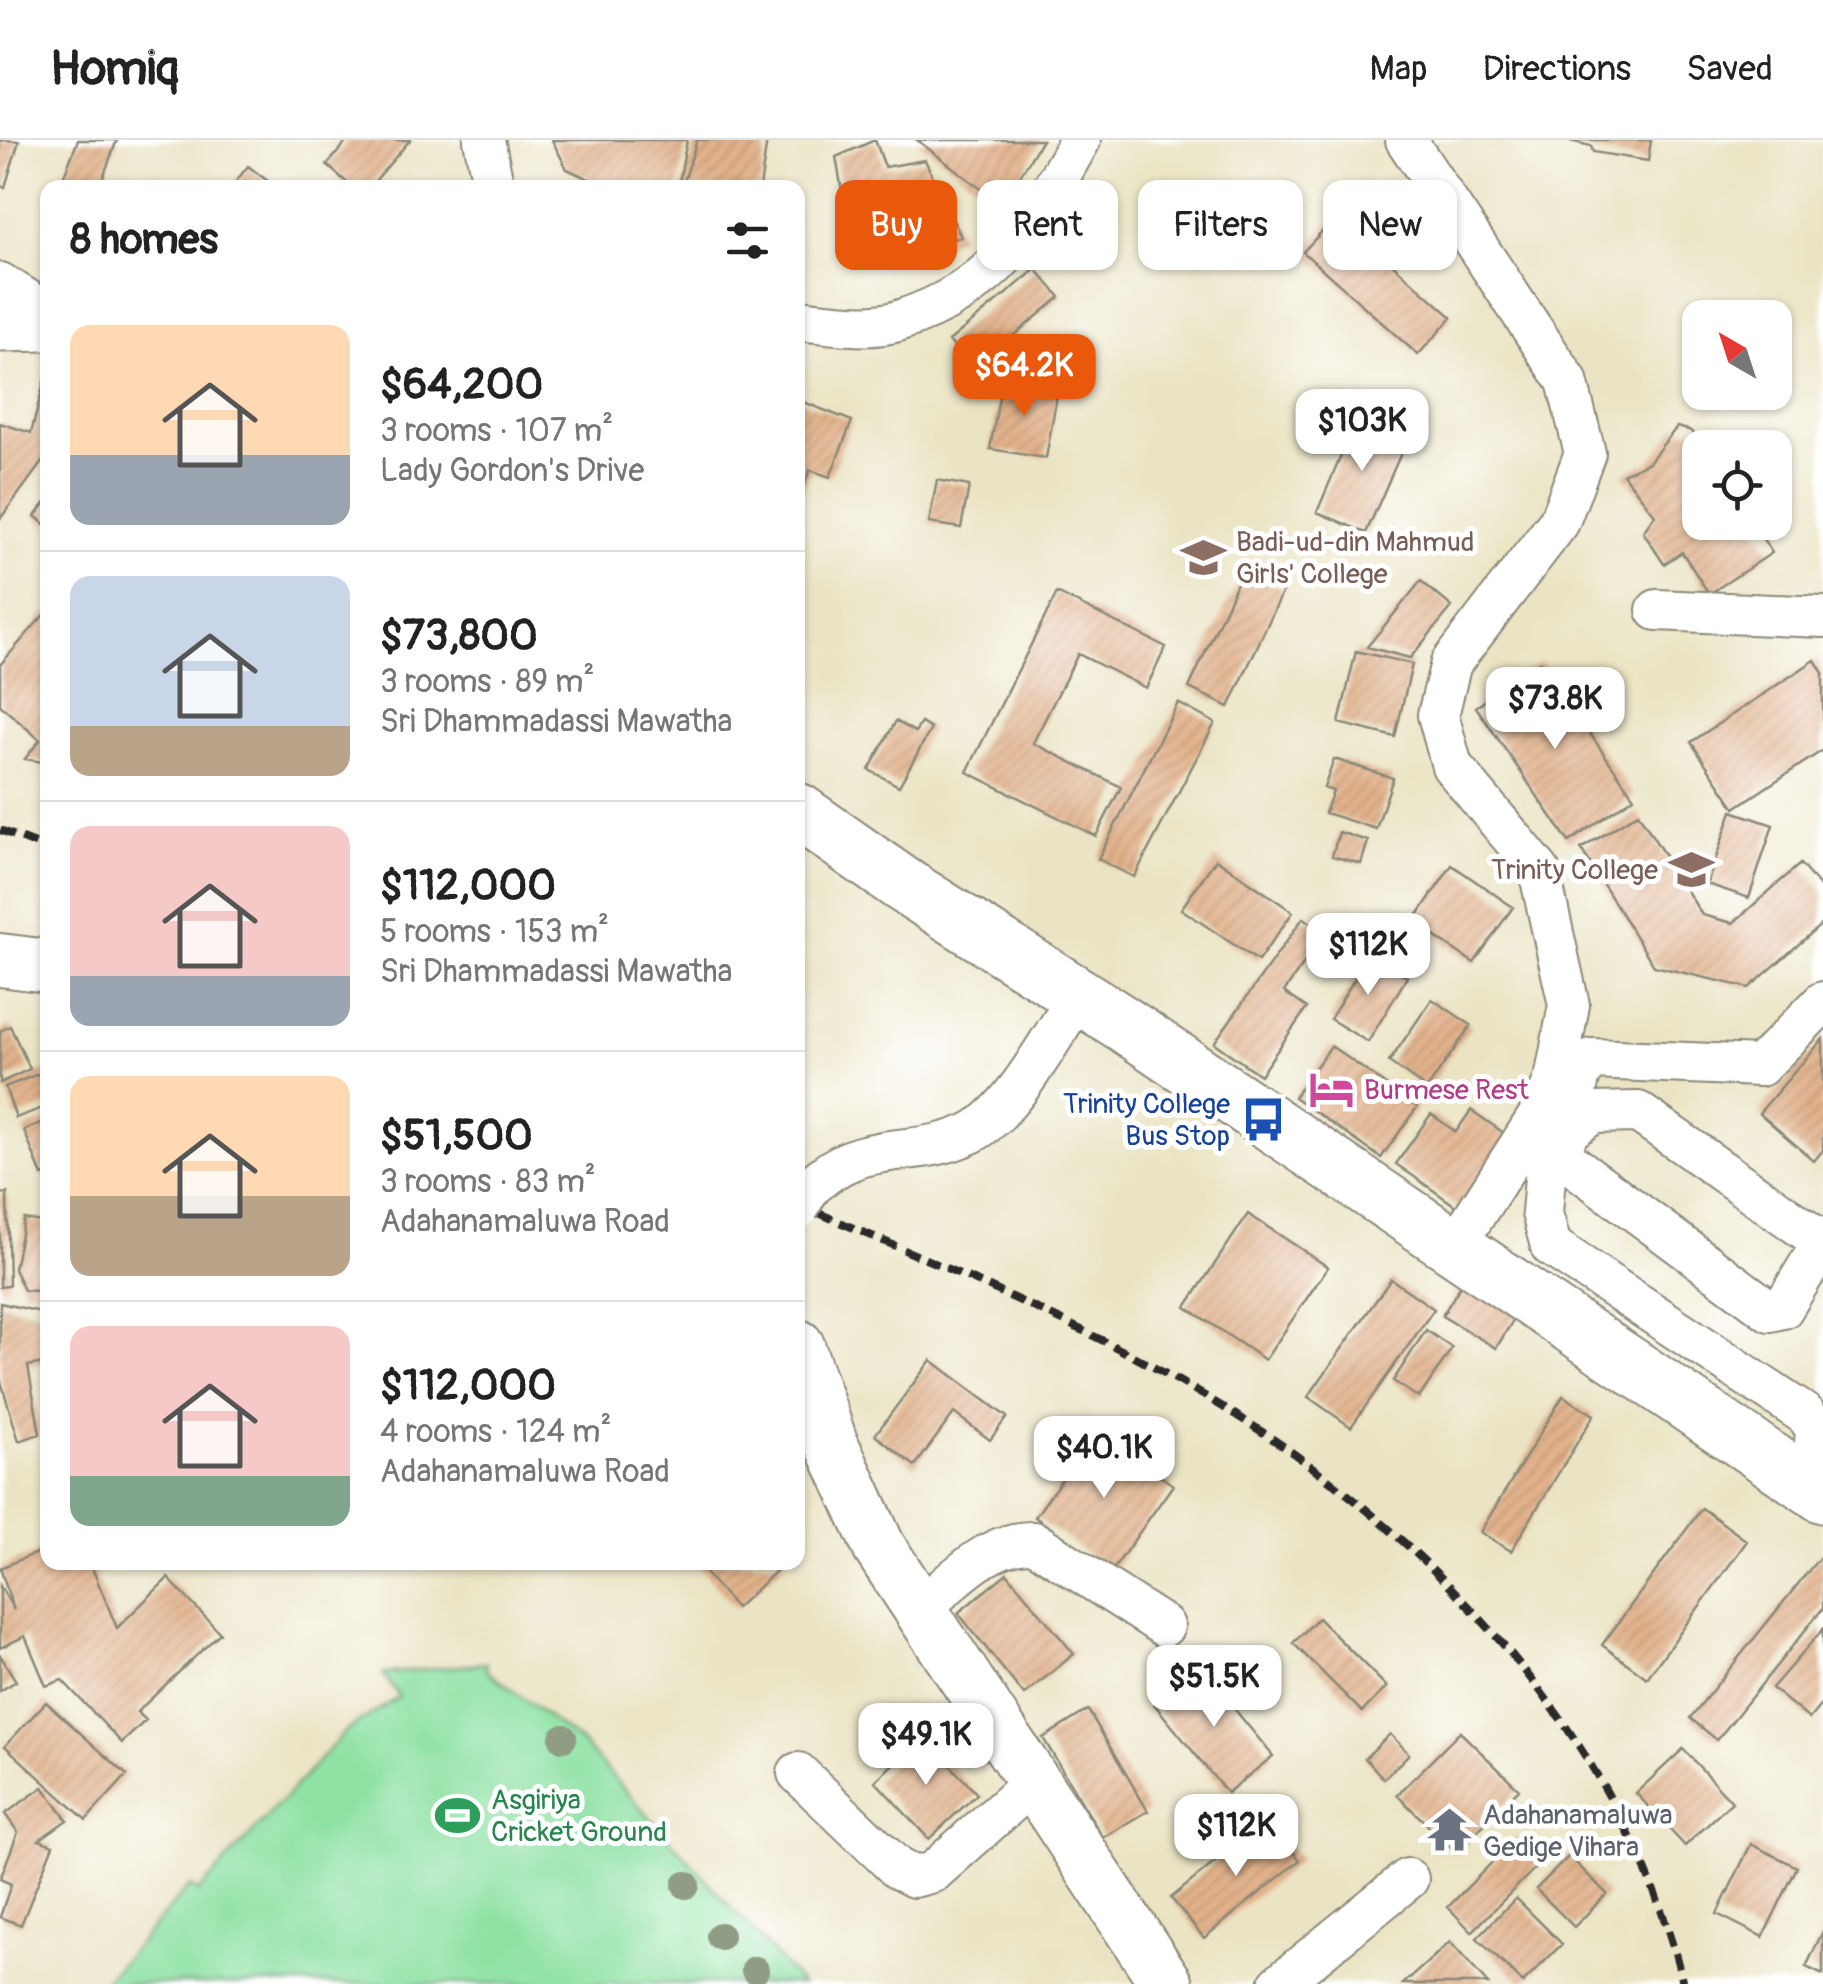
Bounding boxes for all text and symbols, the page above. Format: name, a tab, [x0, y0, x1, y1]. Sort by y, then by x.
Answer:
text: Homiq	[50, 39, 178, 99]
text: Map	[1370, 47, 1428, 91]
text: Directions	[1483, 47, 1631, 91]
text: Saved	[1686, 47, 1773, 91]
chip: Buy	[835, 180, 957, 270]
chip: Rent	[977, 180, 1118, 270]
chip: Filters	[1138, 180, 1303, 270]
chip: New	[1323, 180, 1457, 270]
icon: filters	[720, 213, 775, 268]
text: 8 homes	[70, 214, 218, 266]
north arrow	[1682, 300, 1792, 410]
map controls	[1682, 300, 1792, 540]
pin: $64.2K	[943, 334, 1105, 419]
text: $64.2K	[975, 346, 1073, 386]
text: $64,200	[380, 359, 543, 411]
icon: home	[150, 365, 270, 485]
pin: $103K	[1292, 389, 1432, 474]
text: $103K	[1318, 401, 1406, 441]
text: 3 rooms · 107 m²	[380, 411, 613, 451]
button: locate	[1682, 430, 1792, 540]
text: Lady Gordon's Drive	[380, 451, 644, 491]
place label: Badi-ud-din Mahmud Girls' College	[1236, 525, 1475, 592]
school or university icon: Badi-ud-din Mahmud Girls' College	[1179, 533, 1227, 581]
text: $73,800	[380, 610, 538, 662]
icon: home	[150, 616, 270, 736]
text: 3 rooms · 89 m²	[380, 662, 594, 702]
pin: $73.8K	[1474, 667, 1636, 752]
text: $73.8K	[1508, 679, 1602, 719]
text: Sri Dhammadassi Mawatha	[380, 702, 732, 742]
school or university icon: Trinity College	[1667, 845, 1715, 893]
place label: Trinity College	[1491, 853, 1658, 888]
text: $112,000	[380, 860, 556, 912]
icon: home	[150, 866, 270, 986]
text: 5 rooms · 153 m²	[380, 912, 609, 952]
pin: $112K	[1298, 913, 1438, 998]
text: $112K	[1328, 925, 1408, 965]
text: Sri Dhammadassi Mawatha	[380, 952, 732, 992]
hotel icon: Burmese Rest	[1307, 1065, 1355, 1113]
place label: Burmese Rest	[1364, 1073, 1530, 1108]
place label: Trinity College Bus Stop	[1063, 1087, 1230, 1154]
bus stop icon: Trinity College Bus Stop	[1239, 1095, 1287, 1143]
text: $51,500	[380, 1110, 533, 1162]
icon: home	[150, 1116, 270, 1236]
text: 3 rooms · 83 m²	[380, 1162, 596, 1202]
text: Adahanamaluwa Road	[380, 1202, 670, 1242]
text: $112,000	[380, 1360, 556, 1412]
icon: home	[150, 1366, 270, 1486]
text: 4 rooms · 124 m²	[380, 1412, 611, 1452]
pin: $40.1K	[1023, 1416, 1185, 1501]
text: $40.1K	[1056, 1428, 1152, 1468]
text: Adahanamaluwa Road	[380, 1452, 670, 1492]
pin: $51.5K	[1133, 1645, 1295, 1730]
text: $51.5K	[1169, 1657, 1259, 1697]
pin: $49.1K	[845, 1703, 1007, 1788]
text: $49.1K	[880, 1715, 972, 1755]
place label: Asgiriya Cricket Ground	[491, 1783, 667, 1850]
sports icon: Asgiriya Cricket Ground	[434, 1791, 482, 1839]
pin: $112K	[1166, 1794, 1306, 1879]
place label: Adahanamaluwa Gedige Vihara	[1483, 1798, 1673, 1865]
text: $112K	[1196, 1806, 1276, 1846]
temple icon: Adahanamaluwa Gedige Vihara	[1426, 1806, 1474, 1854]

